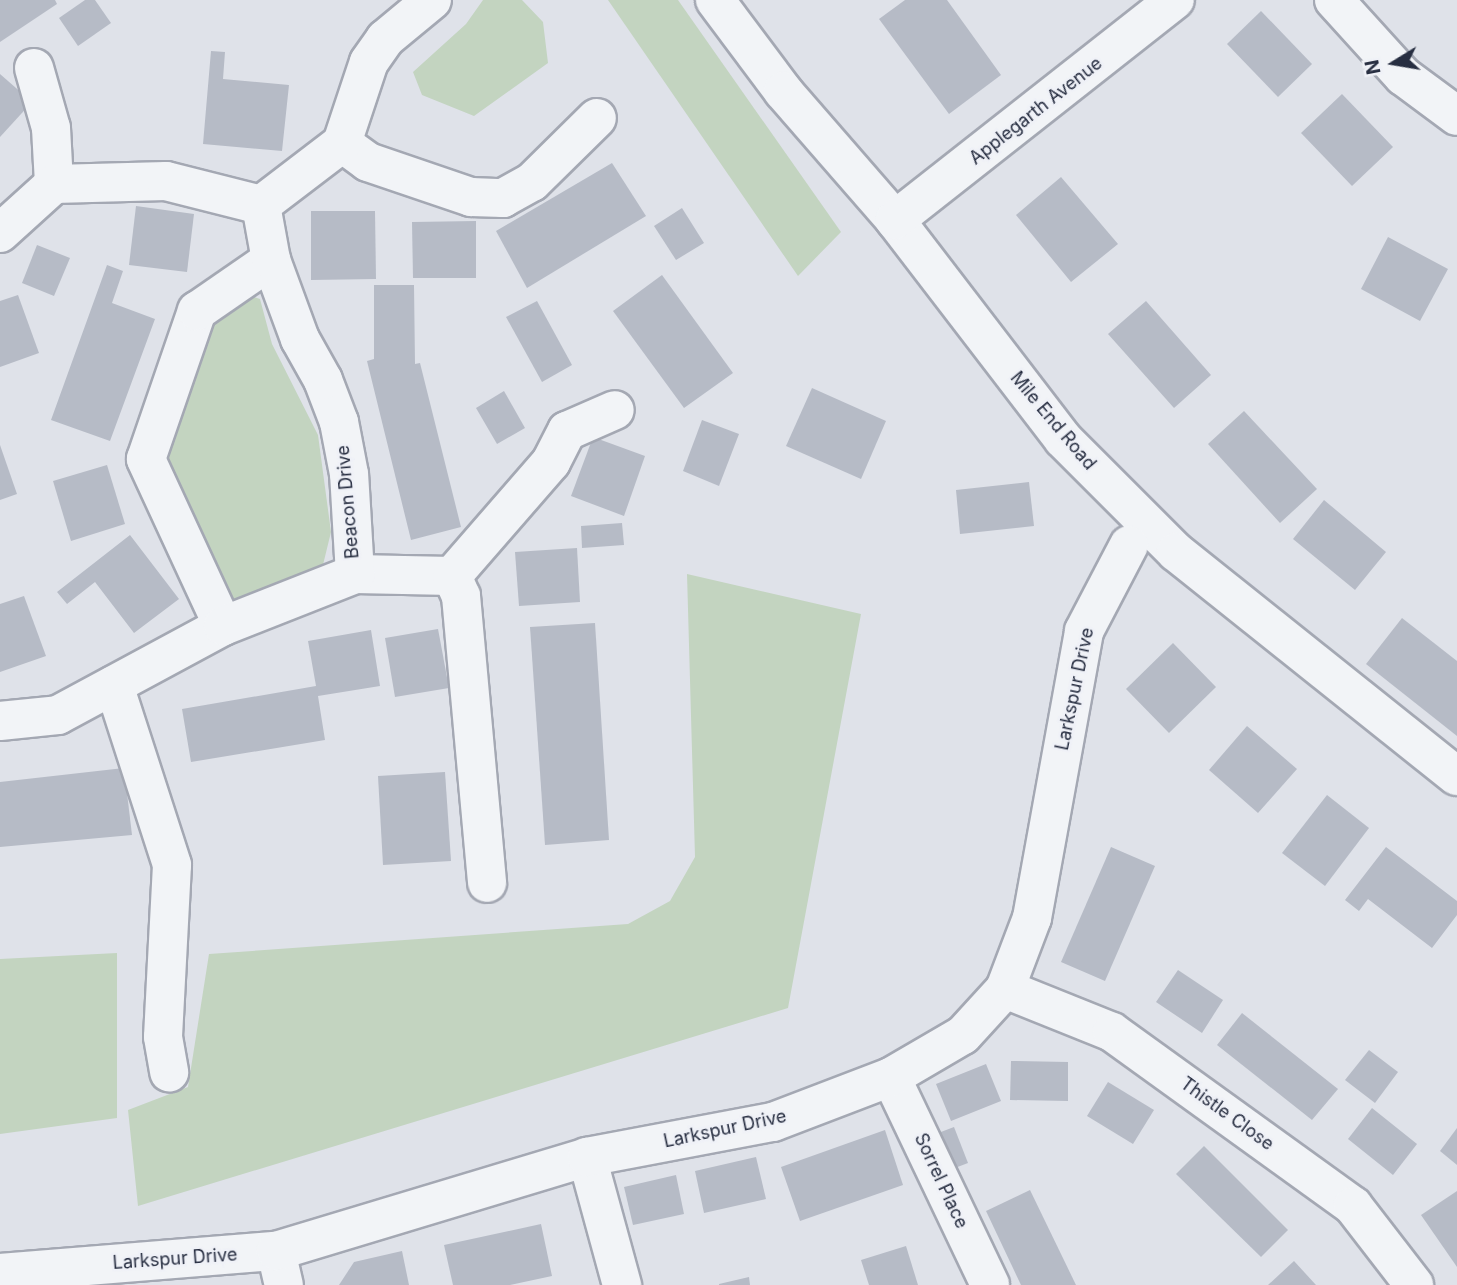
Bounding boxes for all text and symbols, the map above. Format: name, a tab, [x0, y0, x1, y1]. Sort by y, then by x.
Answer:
north arrow	[1359, 28, 1429, 98]
street label: Applegarth Avenue	[965, 53, 1107, 169]
text: N	[1360, 58, 1386, 76]
street label: Mile End Road	[1006, 368, 1100, 474]
street label: Beacon Drive	[332, 444, 364, 560]
street label: Larkspur Drive	[1051, 626, 1099, 752]
street label: Thistle Close	[1176, 1073, 1278, 1155]
street label: Larkspur Drive	[662, 1105, 788, 1153]
street label: Sorrel Place	[910, 1130, 972, 1232]
street label: Larkspur Drive	[112, 1244, 238, 1274]

